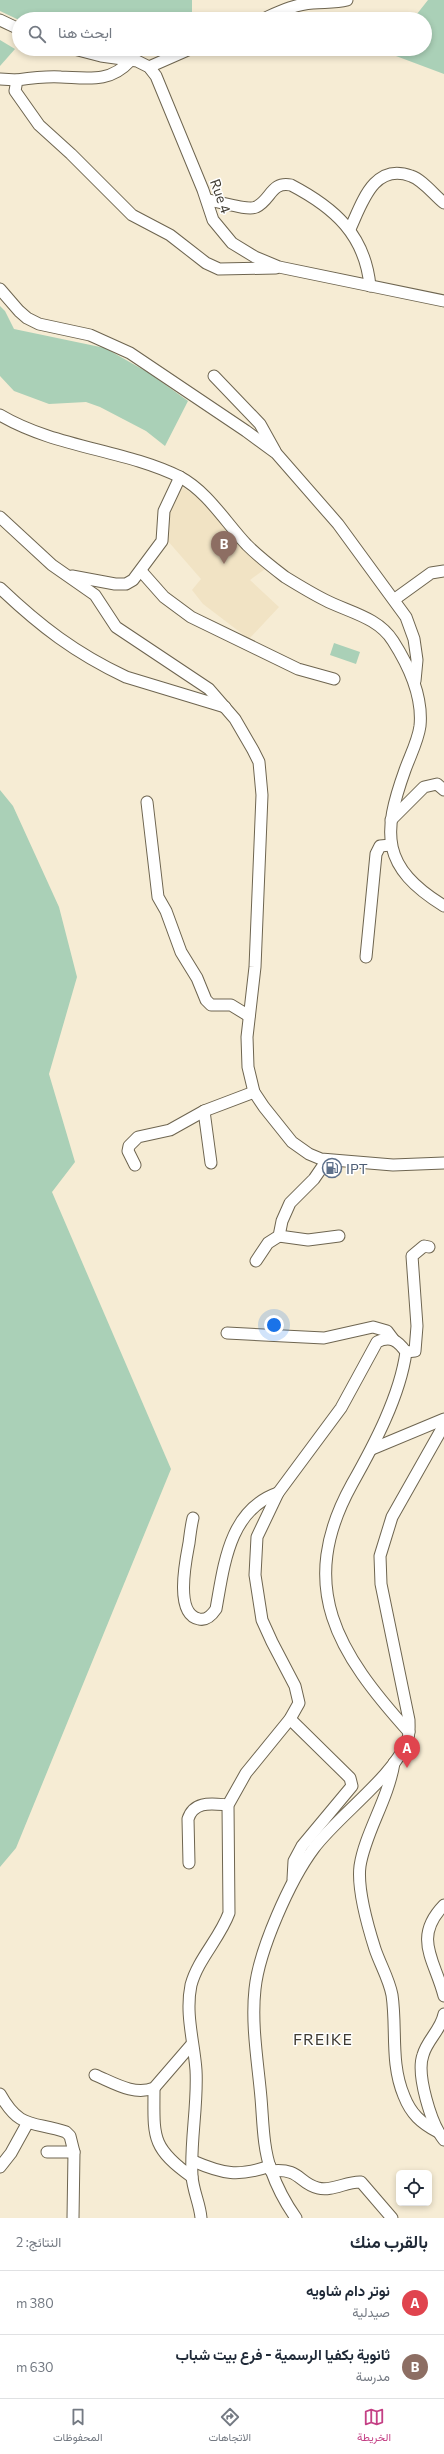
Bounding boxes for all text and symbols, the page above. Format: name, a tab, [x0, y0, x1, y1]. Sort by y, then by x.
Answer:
search box	[12, 12, 432, 56]
icon: search	[26, 23, 48, 45]
text: ابحث هنا	[58, 23, 112, 41]
street label: Rue 4	[207, 176, 235, 216]
pin: B	[211, 531, 237, 564]
fuel station icon: IPT	[321, 1157, 343, 1179]
place label: IPT	[346, 1160, 368, 1177]
your location	[264, 1315, 284, 1335]
pin: A	[394, 1735, 420, 1768]
district label: FREIKE	[293, 2029, 353, 2048]
map controls	[396, 2170, 432, 2206]
button: locate	[396, 2170, 432, 2206]
text: بالقرب منك	[350, 2231, 428, 2252]
text: النتائج: 2	[16, 2234, 61, 2250]
text: نوتر دام شاويه	[306, 2281, 390, 2299]
text: 380 m	[16, 2295, 54, 2311]
text: A	[410, 2295, 420, 2311]
text: صيدلية	[352, 2304, 390, 2320]
text: ثانوية بكفيا الرسمية - فرع بيت شباب	[175, 2345, 390, 2363]
text: 630 m	[16, 2359, 54, 2375]
text: B	[411, 2359, 419, 2375]
text: مدرسة	[356, 2368, 390, 2384]
tab: المحفوظات	[53, 2406, 103, 2447]
tab: الاتجاهات	[208, 2406, 251, 2447]
tab: الخريطة	[357, 2406, 391, 2447]

